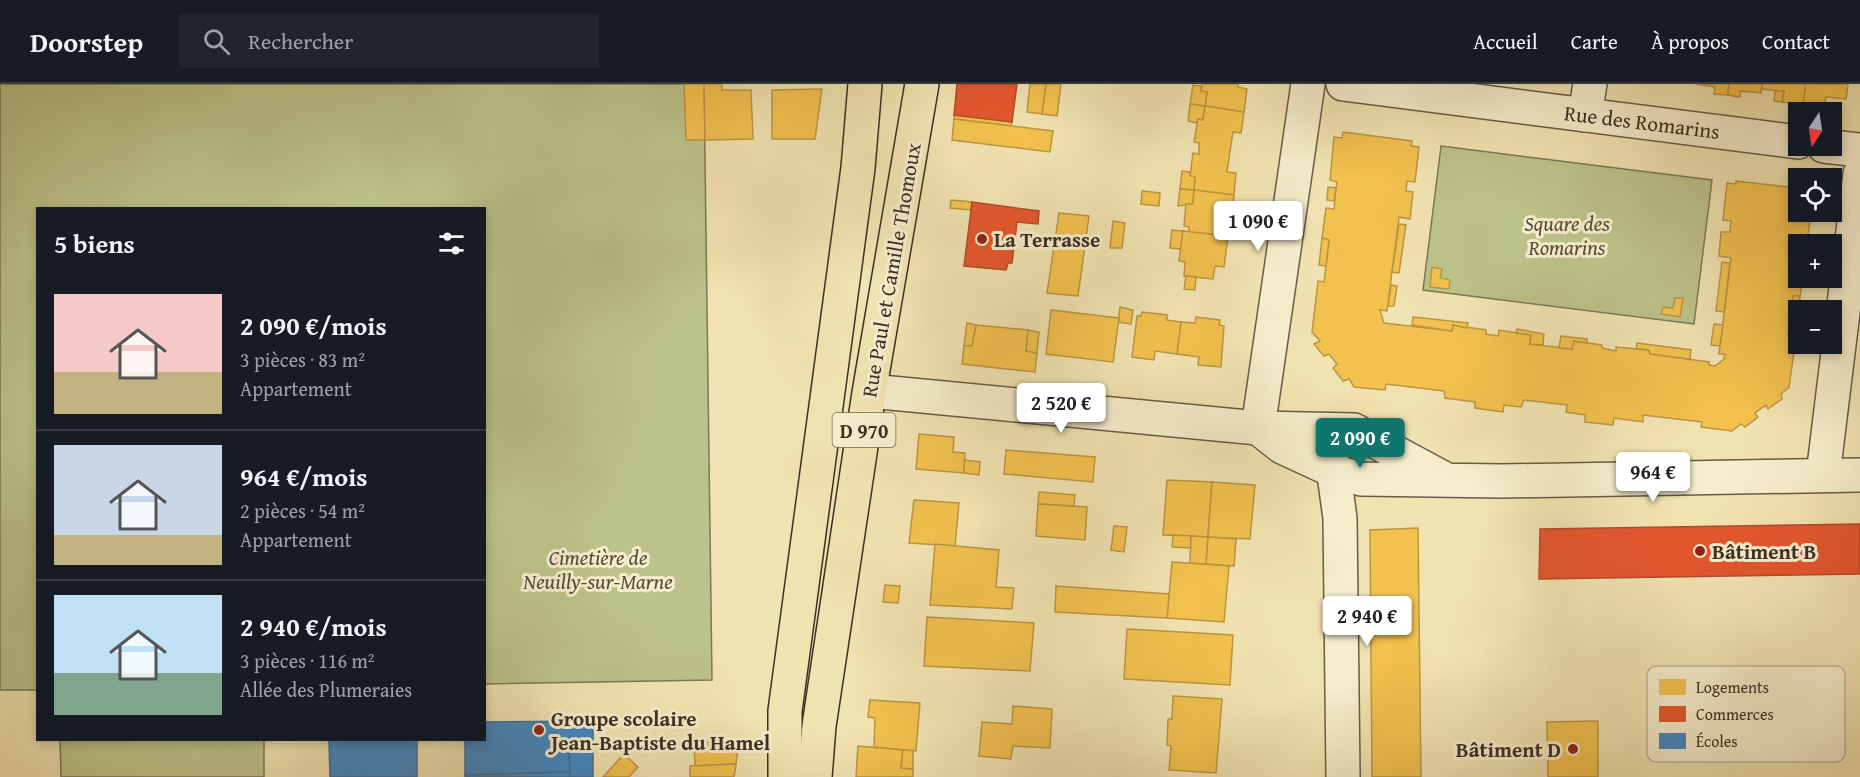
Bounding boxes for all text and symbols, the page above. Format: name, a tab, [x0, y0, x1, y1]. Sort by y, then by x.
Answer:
search box	[179, 14, 599, 68]
text: Doorstep	[30, 21, 143, 62]
icon: search	[200, 25, 233, 58]
text: Rechercher	[248, 25, 353, 57]
text: Accueil	[1473, 26, 1538, 57]
text: Carte	[1571, 26, 1618, 57]
text: À propos	[1651, 26, 1729, 57]
text: Contact	[1762, 26, 1830, 57]
street label: Rue des Romarins	[1562, 97, 1722, 147]
north arrow	[1788, 102, 1842, 156]
map controls	[1788, 102, 1842, 354]
street label: Rue Paul et Camille Thomoux	[853, 140, 929, 400]
button: locate	[1788, 168, 1842, 222]
pin: 1 090 €	[1203, 201, 1313, 252]
text: 1 090 €	[1228, 206, 1288, 235]
park label: Square des Romarins	[1524, 208, 1610, 263]
text: 5 biens	[54, 224, 135, 263]
place label: La Terrasse	[994, 224, 1100, 255]
icon: filters	[435, 227, 468, 260]
marker: La Terrasse	[975, 232, 989, 246]
button: +	[1788, 234, 1842, 288]
button: −	[1788, 300, 1842, 354]
text: 2 090 €/mois	[240, 306, 387, 345]
icon: home	[102, 318, 174, 390]
text: 3 pièces · 83 m²	[240, 345, 365, 374]
text: Appartement	[240, 374, 352, 403]
pin: 2 520 €	[1006, 383, 1116, 434]
text: 2 520 €	[1031, 388, 1091, 417]
road number: D 970	[832, 413, 896, 447]
pin: 2 090 €	[1305, 418, 1415, 469]
text: 2 090 €	[1330, 423, 1390, 452]
pin: 964 €	[1611, 452, 1695, 503]
text: 964 €/mois	[240, 457, 367, 496]
text: 964 €	[1630, 457, 1676, 486]
icon: home	[102, 469, 174, 541]
text: 2 pièces · 54 m²	[240, 496, 365, 525]
text: Appartement	[240, 525, 352, 554]
place label: Bâtiment B	[1712, 536, 1816, 567]
park label: Cimetière de Neuilly-sur-Marne	[522, 542, 673, 597]
marker: Bâtiment B	[1693, 544, 1707, 558]
pin: 2 940 €	[1312, 596, 1422, 647]
text: 2 940 €	[1337, 601, 1397, 630]
text: 2 940 €/mois	[240, 607, 387, 646]
icon: home	[102, 619, 174, 691]
text: 3 pièces · 116 m²	[240, 646, 375, 675]
legend	[1647, 666, 1845, 762]
text: Allée des Plumeraies	[240, 675, 412, 704]
text: Logements	[1696, 675, 1769, 699]
text: Commerces	[1696, 702, 1774, 726]
place label: Groupe scolaire Jean-Baptiste du Hamel	[548, 703, 771, 758]
marker: Groupe scolaire Jean-Baptiste du Hamel	[532, 723, 546, 737]
text: Écoles	[1696, 729, 1738, 753]
place label: Bâtiment D	[1456, 734, 1561, 765]
marker: Bâtiment D	[1566, 742, 1580, 756]

